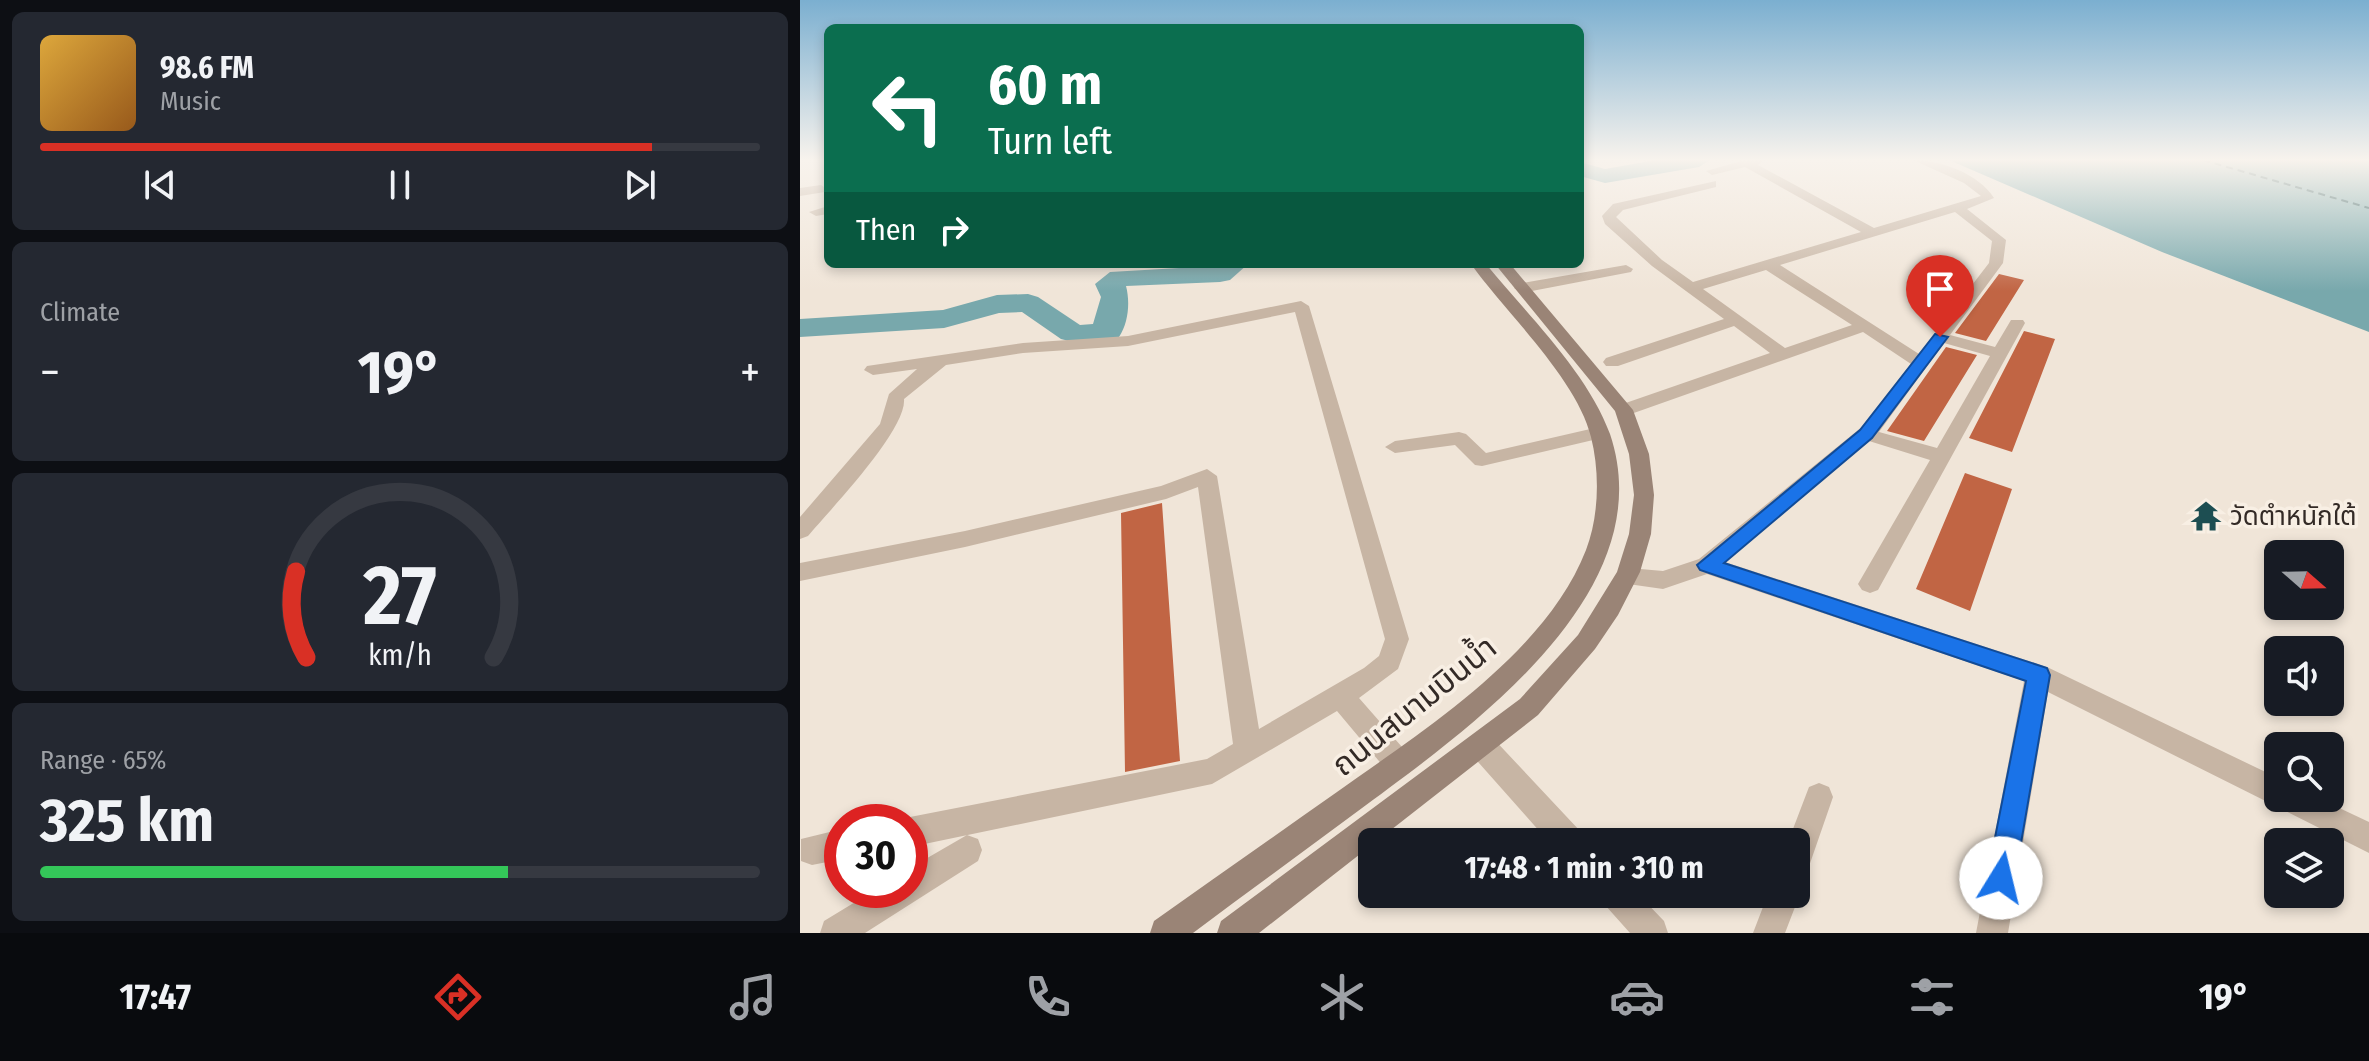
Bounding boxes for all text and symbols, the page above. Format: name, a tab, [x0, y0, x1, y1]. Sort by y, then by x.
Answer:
text: 98.6 FM	[160, 50, 254, 86]
text: 60 m	[988, 52, 1102, 119]
icon: left	[856, 56, 960, 160]
text: Music	[160, 86, 221, 117]
text: Turn left	[988, 120, 1112, 164]
icon: previous	[138, 163, 182, 207]
icon: pause	[378, 163, 422, 207]
icon: next	[618, 163, 662, 207]
icon: right	[932, 208, 976, 252]
text: Then	[856, 212, 916, 248]
pin	[1906, 255, 1974, 337]
icon: arrive	[1918, 267, 1962, 311]
text: Climate	[40, 297, 120, 328]
text: 19°	[358, 337, 442, 409]
text: −	[40, 346, 60, 399]
text: +	[740, 346, 760, 399]
temple icon: วัดตำหนักใต้	[2189, 499, 2223, 533]
place label: วัดตำหนักใต้	[2230, 501, 2357, 532]
north arrow	[2264, 540, 2344, 620]
map controls	[2264, 540, 2344, 908]
text: 27	[362, 545, 437, 645]
street label: ถนนสนามบินน้ำ	[1322, 626, 1504, 784]
button: sound	[2264, 636, 2344, 716]
text: km/h	[368, 638, 432, 673]
button: search	[2264, 732, 2344, 812]
text: Range · 65%	[40, 745, 166, 776]
text: 325 km	[40, 785, 214, 857]
speed limit sign: 30	[824, 804, 928, 908]
button: layers	[2264, 828, 2344, 908]
position arrow	[1959, 836, 2043, 920]
text: 17:48 · 1 min · 310 m	[1464, 850, 1704, 886]
icon: directions	[430, 969, 486, 1025]
icon: music	[725, 969, 781, 1025]
icon: phone	[1020, 969, 1076, 1025]
icon: climate	[1314, 969, 1370, 1025]
icon: car	[1609, 969, 1665, 1025]
icon: filters	[1904, 969, 1960, 1025]
text: 17:47	[119, 975, 191, 1019]
text: 19°	[2199, 975, 2250, 1019]

